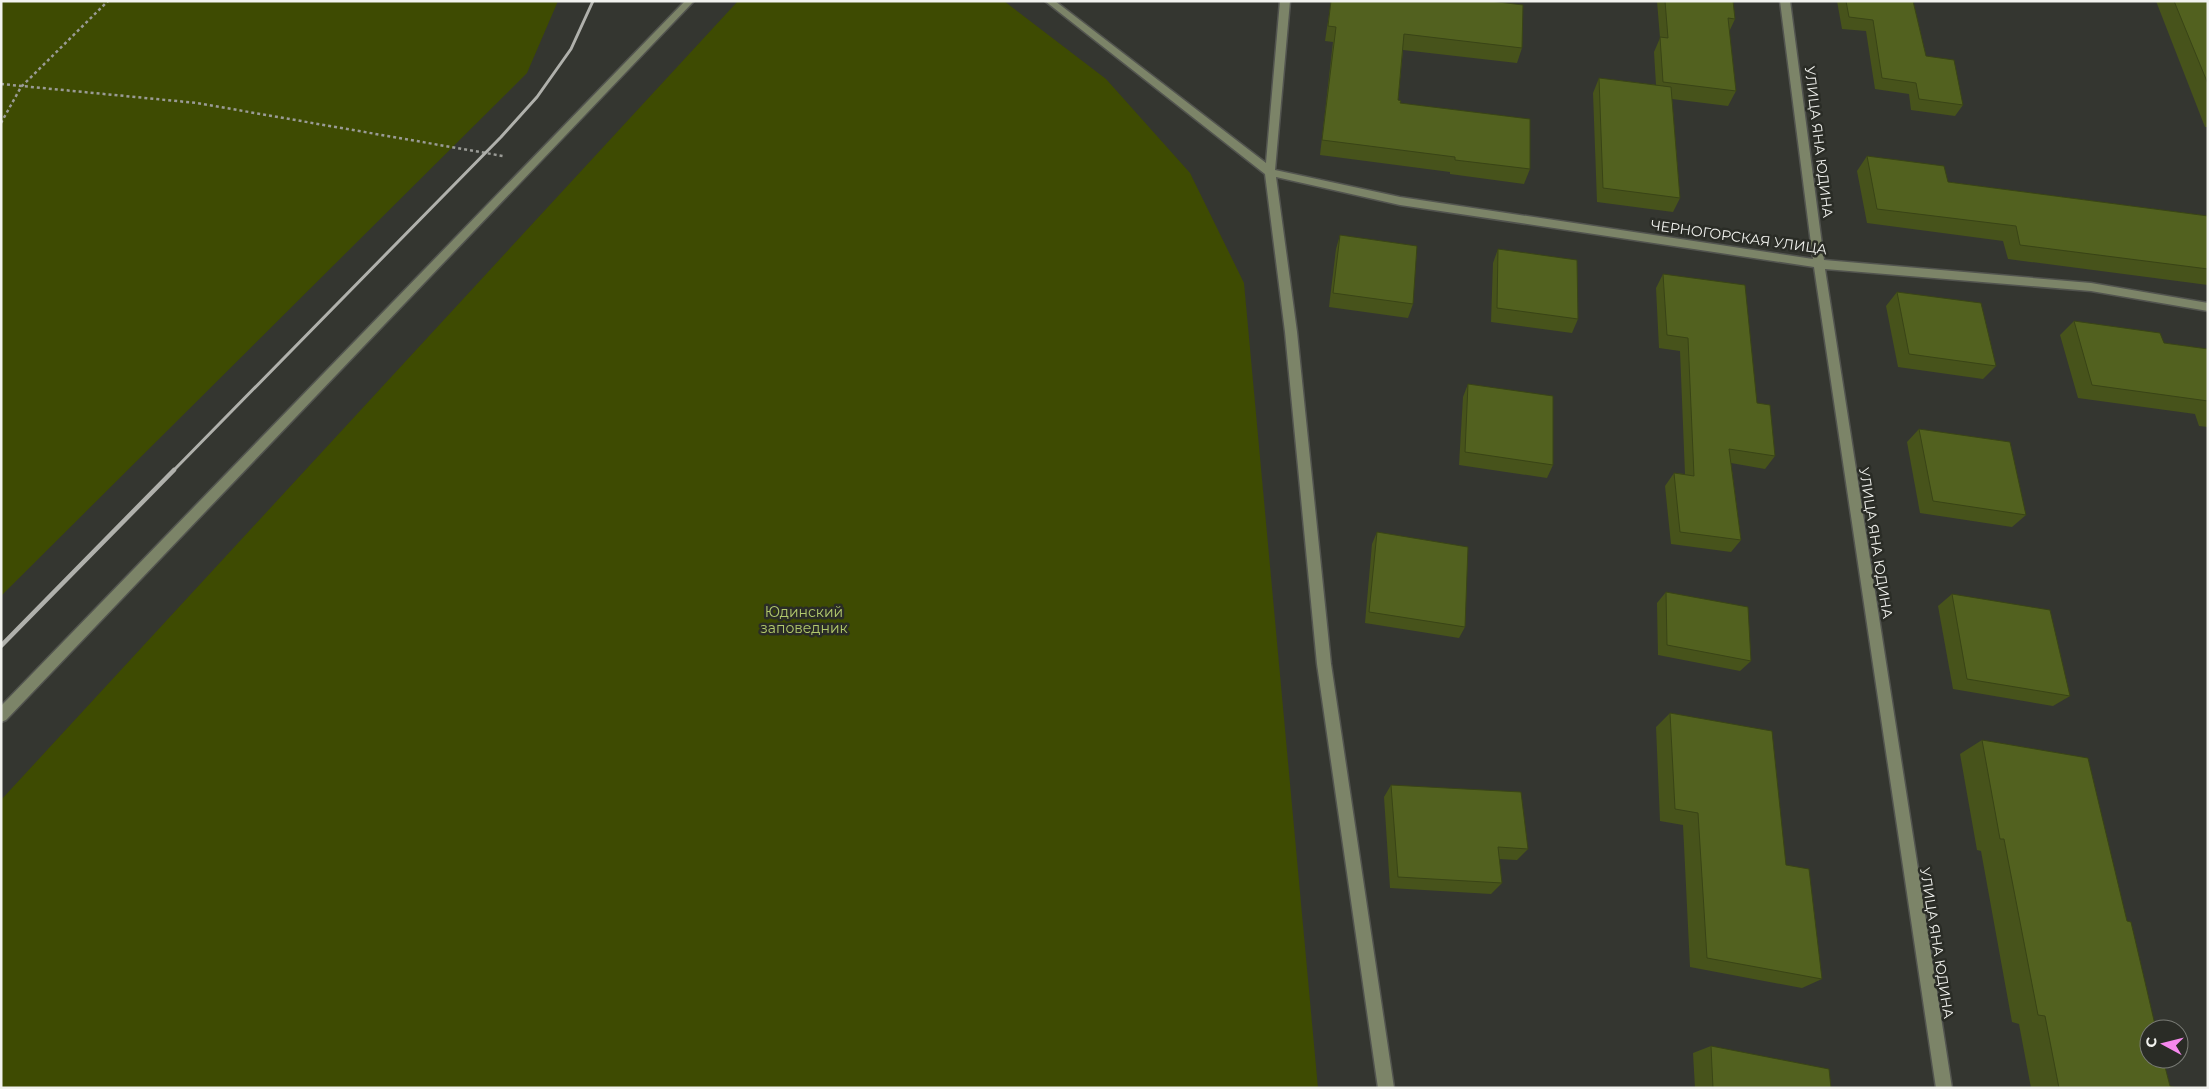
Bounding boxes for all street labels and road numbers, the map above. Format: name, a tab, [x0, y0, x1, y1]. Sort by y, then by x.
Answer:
street label: УЛИЦА ЯНА ЮДИНА	[1801, 65, 1837, 220]
street label: ЧЕРНОГОРСКАЯ УЛИЦА	[1650, 216, 1829, 258]
street label: УЛИЦА ЯНА ЮДИНА	[1855, 466, 1897, 620]
street label: УЛИЦА ЯНА ЮДИНА	[1916, 866, 1958, 1020]

